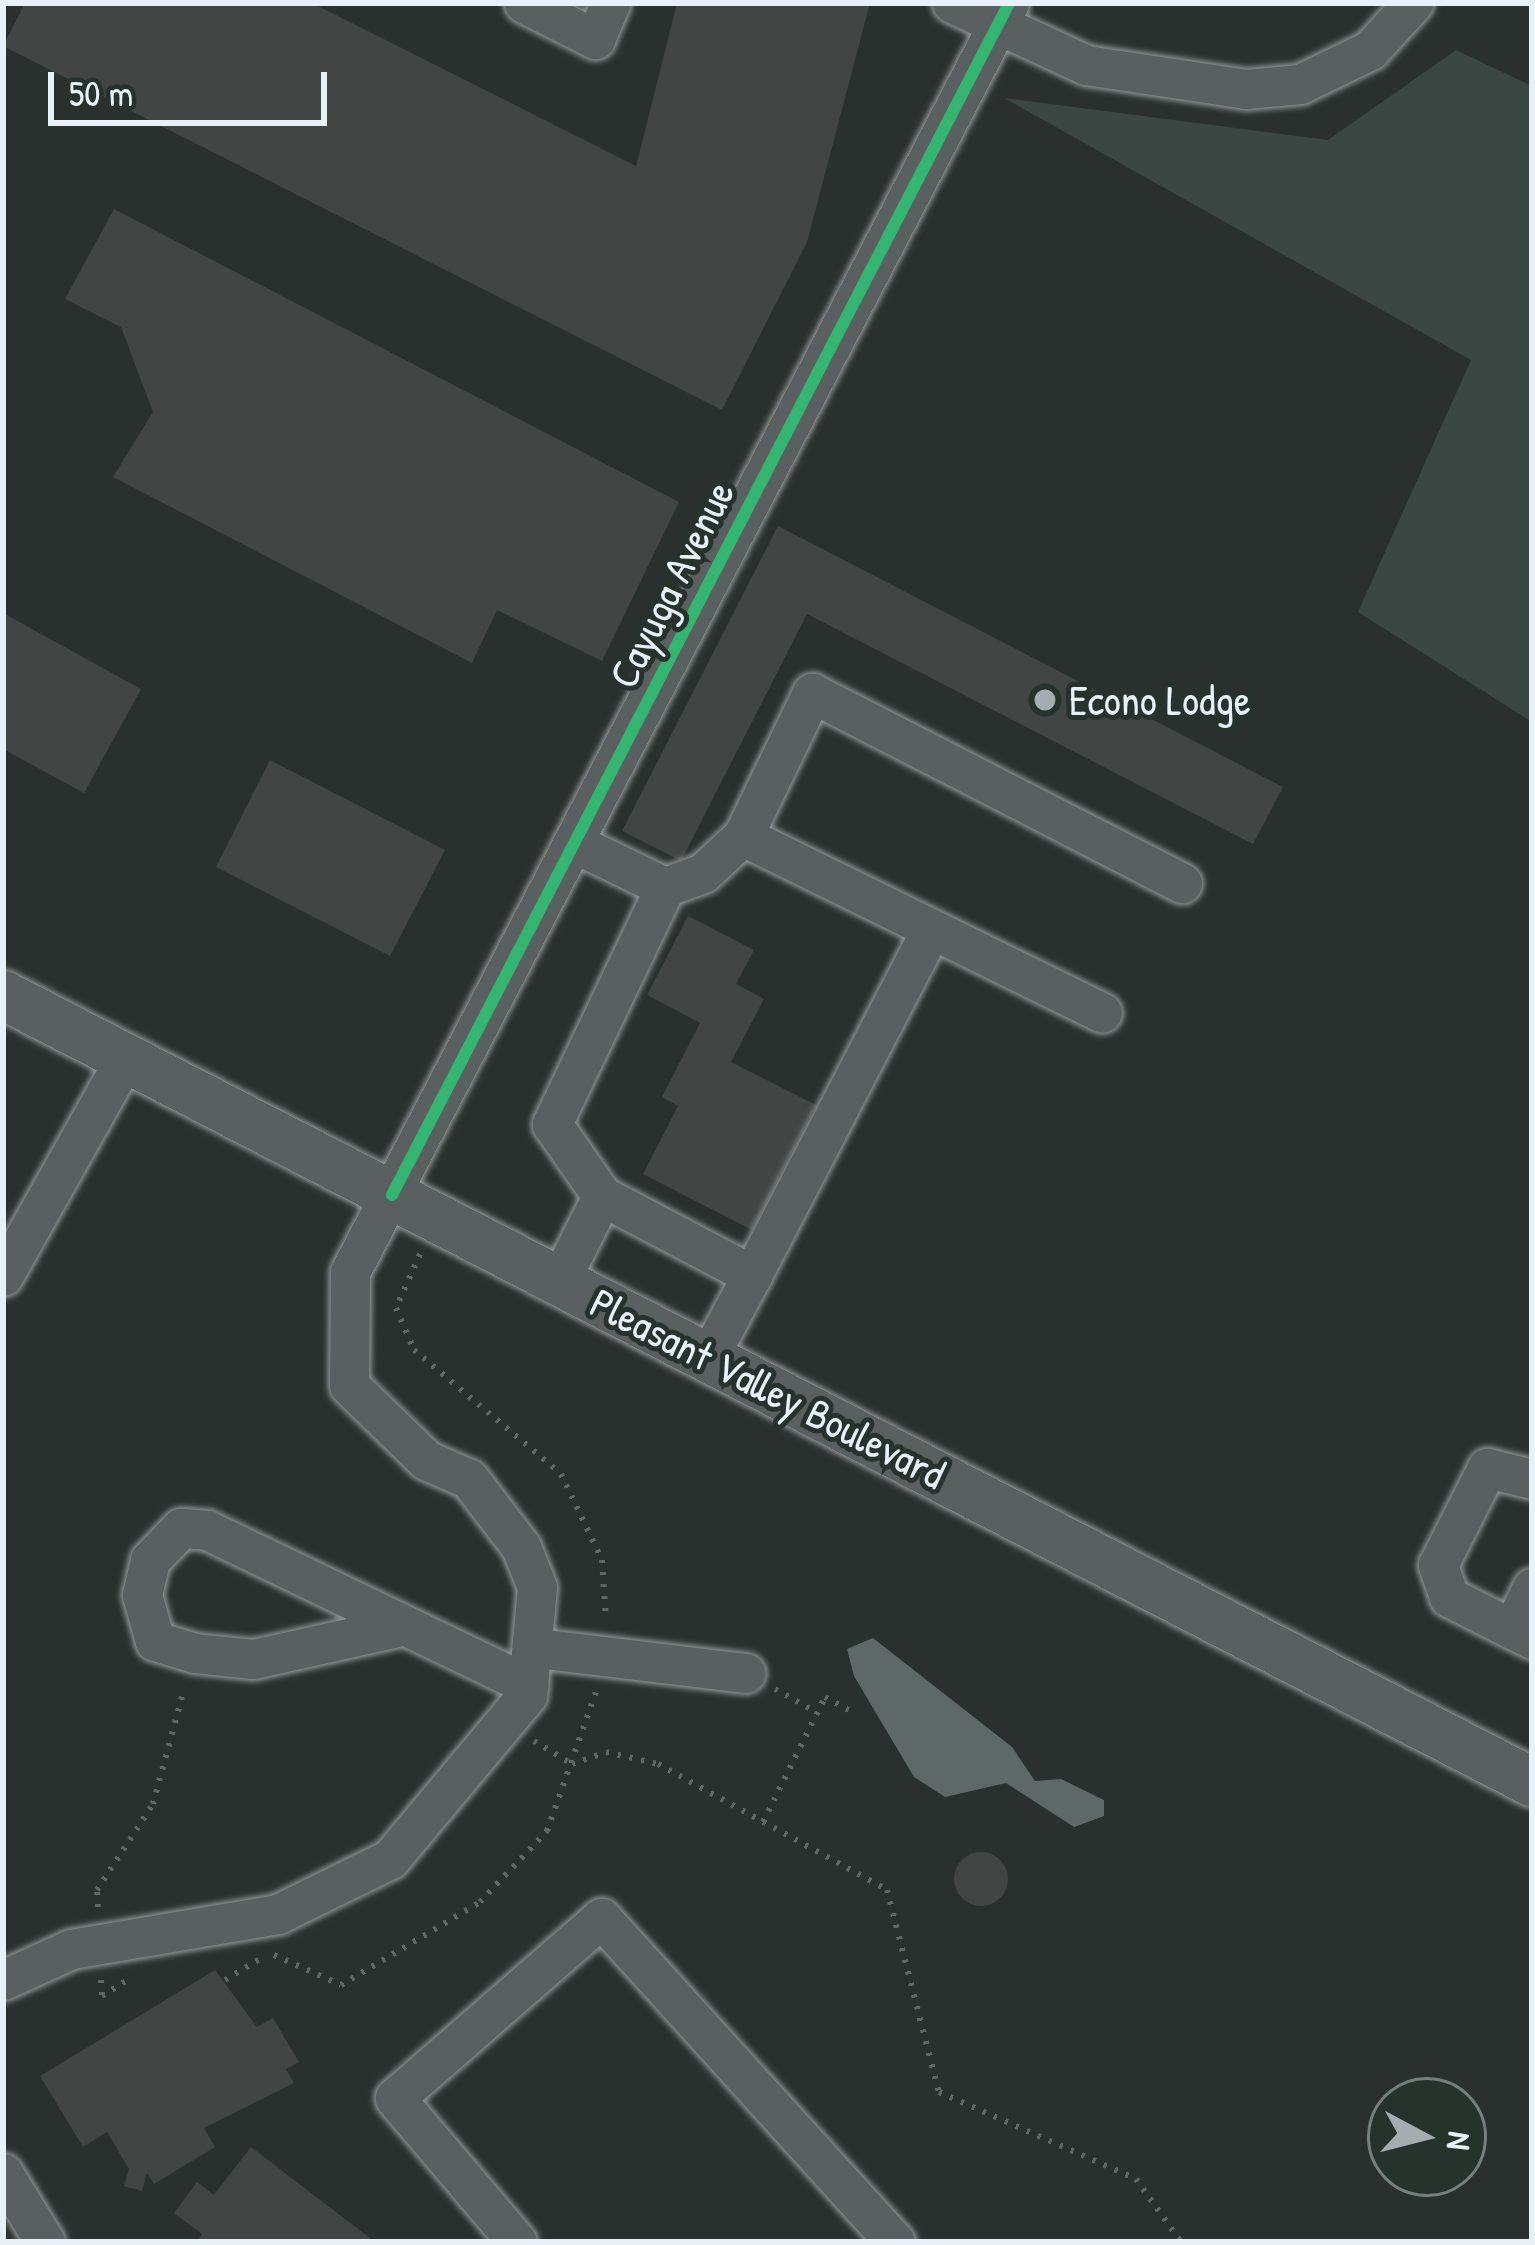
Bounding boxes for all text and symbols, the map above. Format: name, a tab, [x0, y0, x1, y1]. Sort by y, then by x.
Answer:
scale bar	[54, 48, 333, 122]
text: 50 m	[69, 68, 133, 117]
street label: Cayuga Avenue	[597, 472, 745, 696]
place label: Econo Lodge	[1069, 675, 1251, 725]
marker: Econo Lodge	[1032, 687, 1058, 713]
street label: Pleasant Valley Boulevard	[582, 1277, 954, 1499]
north arrow	[1367, 2077, 1487, 2197]
text: N	[1437, 2130, 1483, 2152]

